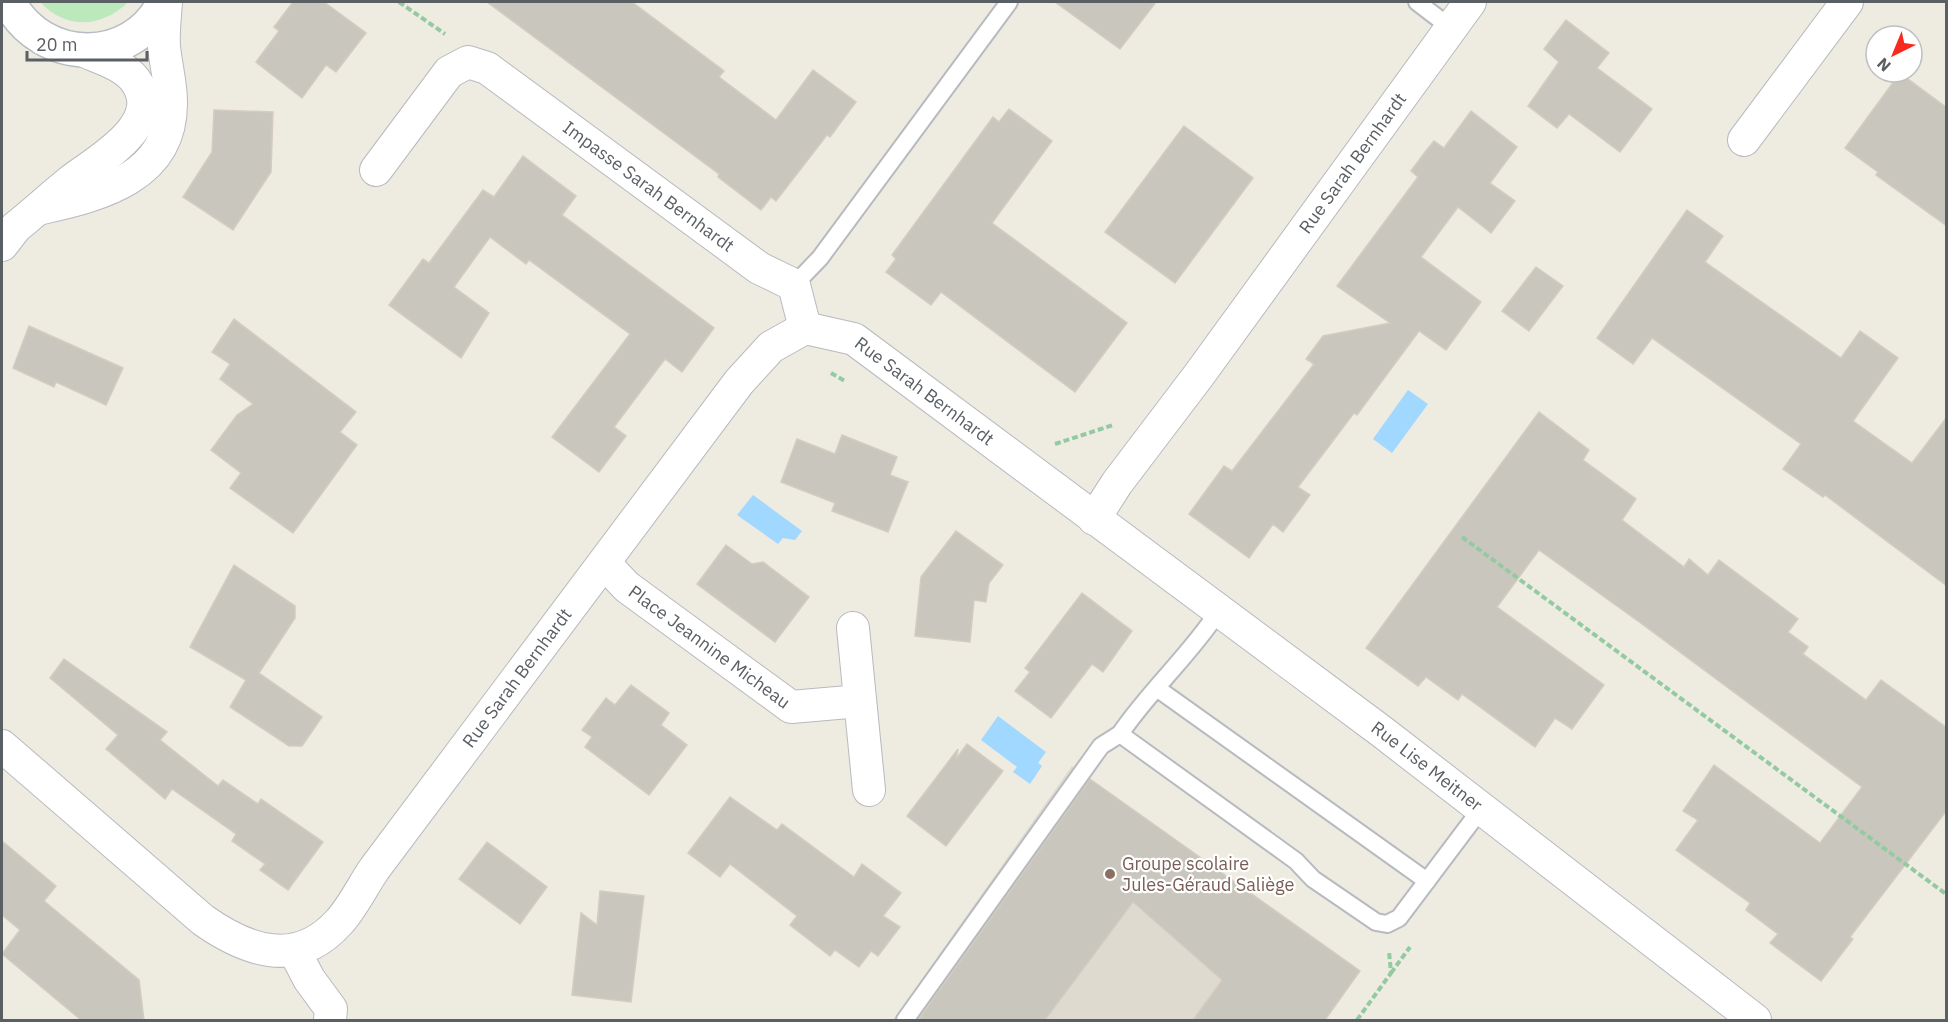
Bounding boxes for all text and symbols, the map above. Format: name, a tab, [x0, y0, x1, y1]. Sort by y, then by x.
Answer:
scale bar	[27, 24, 147, 62]
north arrow	[1864, 24, 1924, 84]
text: 20 m	[36, 33, 78, 56]
text: N	[1873, 54, 1895, 76]
street label: Rue Sarah Bernhardt	[1294, 88, 1411, 238]
street label: Impasse Sarah Bernhardt	[559, 116, 739, 257]
street label: Rue Sarah Bernhardt	[850, 331, 999, 450]
street label: Place Jeannine Micheau	[624, 580, 795, 713]
street label: Rue Sarah Bernhardt	[457, 603, 577, 752]
street label: Rue Lise Meitner	[1367, 716, 1488, 816]
place label: Groupe scolaire Jules-Géraud Saliège	[1122, 852, 1294, 896]
marker: Groupe scolaire Jules-Géraud Saliège	[1103, 867, 1117, 881]

